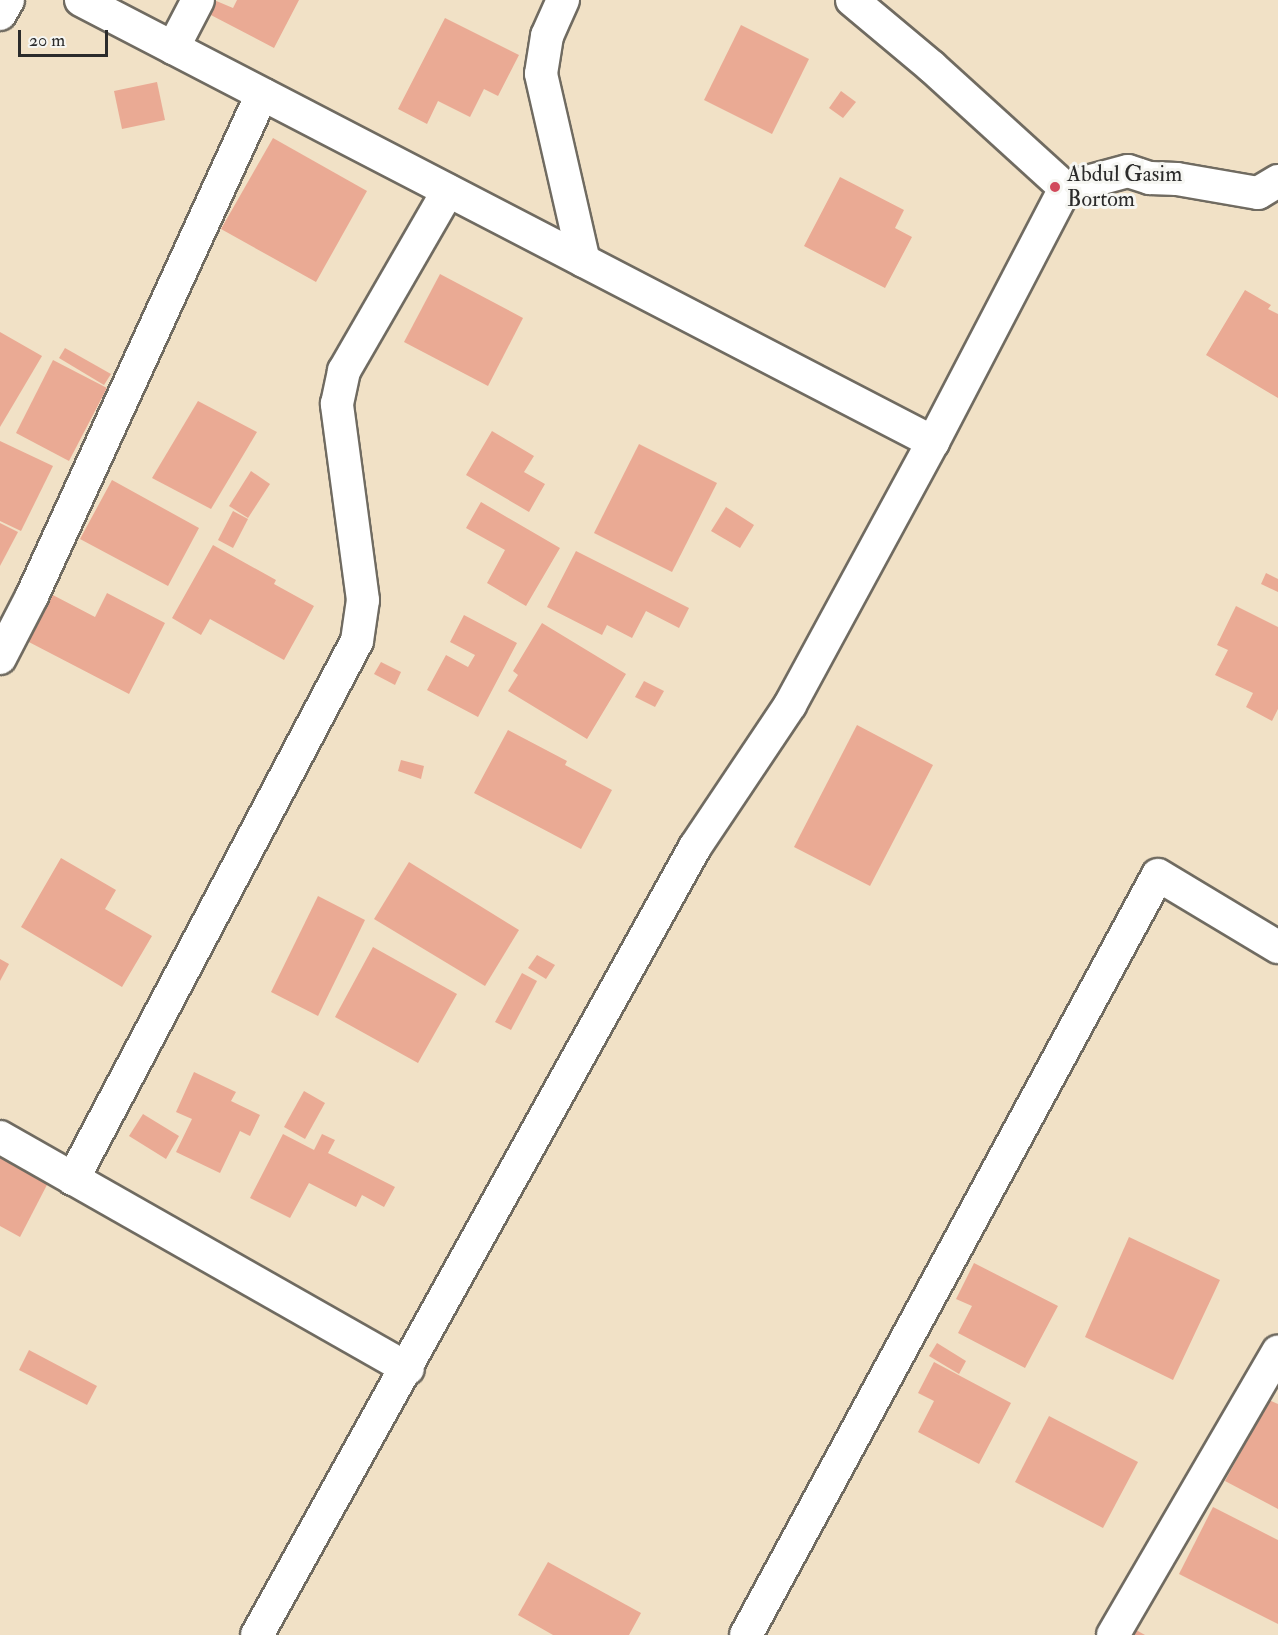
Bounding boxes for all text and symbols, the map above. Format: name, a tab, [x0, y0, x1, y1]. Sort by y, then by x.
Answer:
scale bar	[21, 18, 111, 56]
text: 20 m	[29, 29, 65, 52]
place label: Abdul Gasim Bortom	[1067, 161, 1182, 212]
marker: Abdul Gasim Bortom	[1048, 180, 1062, 194]

